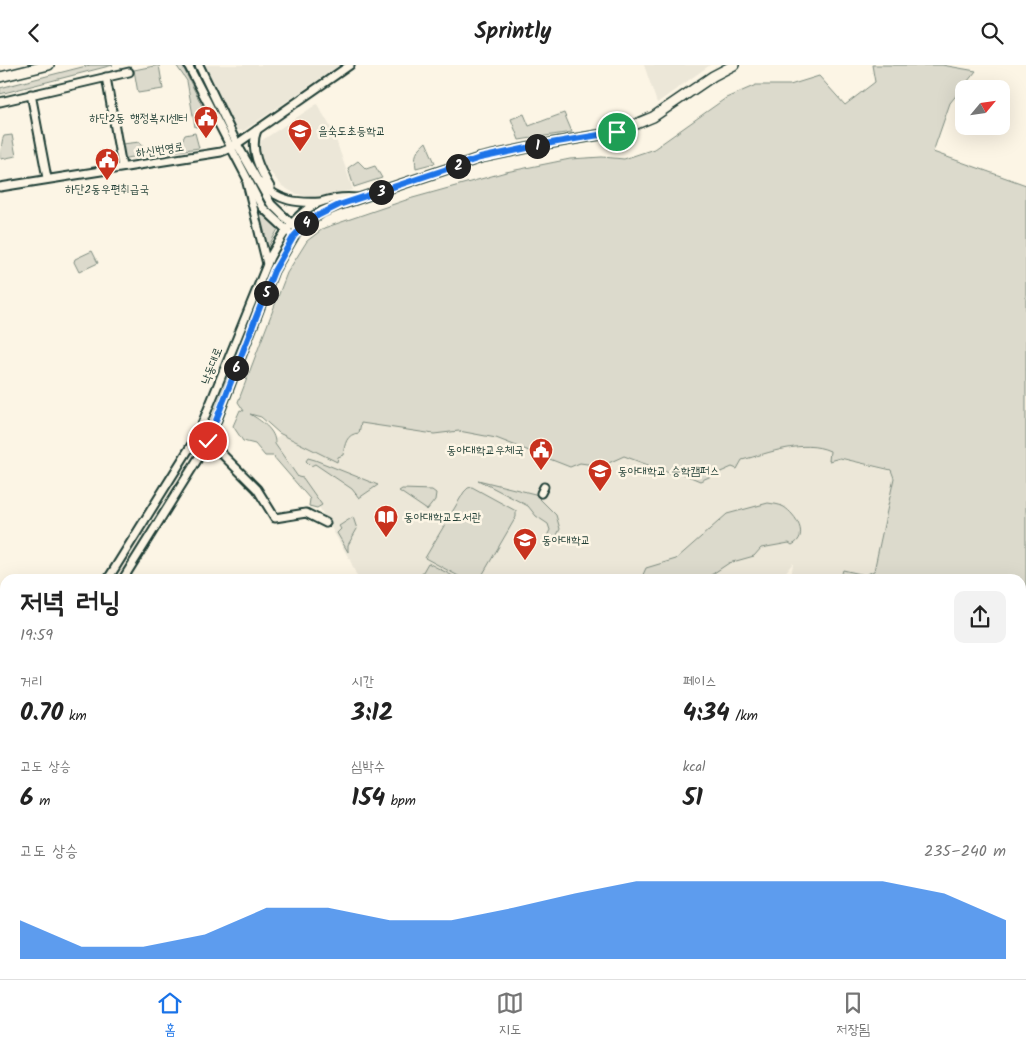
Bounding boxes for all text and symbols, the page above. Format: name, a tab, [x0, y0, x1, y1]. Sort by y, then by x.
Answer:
text: Sprintly	[474, 15, 552, 50]
icon: back	[20, 19, 48, 47]
icon: search	[978, 19, 1006, 47]
north arrow	[955, 80, 1010, 135]
map controls	[955, 80, 1010, 135]
public building icon: 하단2동 행정복지센터	[193, 105, 219, 139]
place label: 하단2동 행정복지센터	[89, 109, 188, 128]
pin	[596, 111, 638, 153]
school or university icon: 을숙도초등학교	[287, 118, 313, 152]
icon: arrive	[603, 118, 631, 146]
place label: 을숙도초등학교	[318, 122, 386, 141]
pin: 1	[524, 133, 550, 159]
text: 1	[535, 135, 540, 157]
street label: 하신번영로	[135, 137, 185, 163]
public building icon: 하단2동우편취급국	[94, 147, 120, 181]
pin: 2	[446, 153, 470, 179]
text: 2	[454, 155, 463, 177]
pin: 3	[368, 179, 394, 205]
place label: 하단2동우편취급국	[65, 180, 149, 199]
text: 3	[378, 181, 385, 203]
pin: 4	[294, 211, 318, 235]
text: 4	[303, 212, 310, 234]
pin: 5	[254, 281, 278, 305]
text: 5	[263, 282, 270, 304]
street label: 낙동대로	[196, 345, 228, 387]
pin: 6	[224, 355, 248, 381]
text: 6	[233, 357, 240, 379]
pin	[187, 420, 229, 462]
icon: check	[194, 427, 222, 455]
public building icon: 동아대학교우체국	[528, 437, 554, 471]
place label: 동아대학교우체국	[447, 441, 524, 460]
school or university icon: 동아대학교 승학캠퍼스	[587, 458, 613, 492]
place label: 동아대학교 승학캠퍼스	[618, 462, 719, 481]
library icon: 동아대학교도서관	[373, 504, 399, 538]
place label: 동아대학교도서관	[404, 508, 482, 527]
school or university icon: 동아대학교	[512, 527, 538, 561]
place label: 동아대학교	[542, 531, 590, 550]
text: 저녁 러닝	[20, 581, 121, 626]
button: share	[954, 591, 1006, 643]
text: 19:59	[20, 623, 53, 648]
text: 거리	[20, 671, 43, 693]
text: 시간	[351, 671, 374, 693]
text: 페이스	[683, 671, 716, 693]
text: 0.70	[20, 693, 63, 733]
text: 3:12	[351, 693, 393, 733]
text: 4:34	[683, 693, 730, 733]
text: km	[63, 705, 87, 727]
text: /km	[730, 705, 758, 727]
text: 고도 상승	[20, 756, 71, 778]
text: 심박수	[351, 756, 385, 778]
text: kcal	[683, 756, 705, 778]
text: 6	[20, 778, 34, 818]
text: 154	[351, 778, 385, 818]
text: 51	[683, 778, 703, 818]
text: m	[34, 790, 50, 812]
text: bpm	[385, 790, 416, 812]
text: 고도 상승	[20, 839, 78, 864]
text: 235–240 m	[924, 839, 1006, 864]
tab: 홈	[156, 989, 184, 1041]
tab: 지도	[496, 989, 524, 1041]
tab: 저장됨	[836, 989, 870, 1041]

